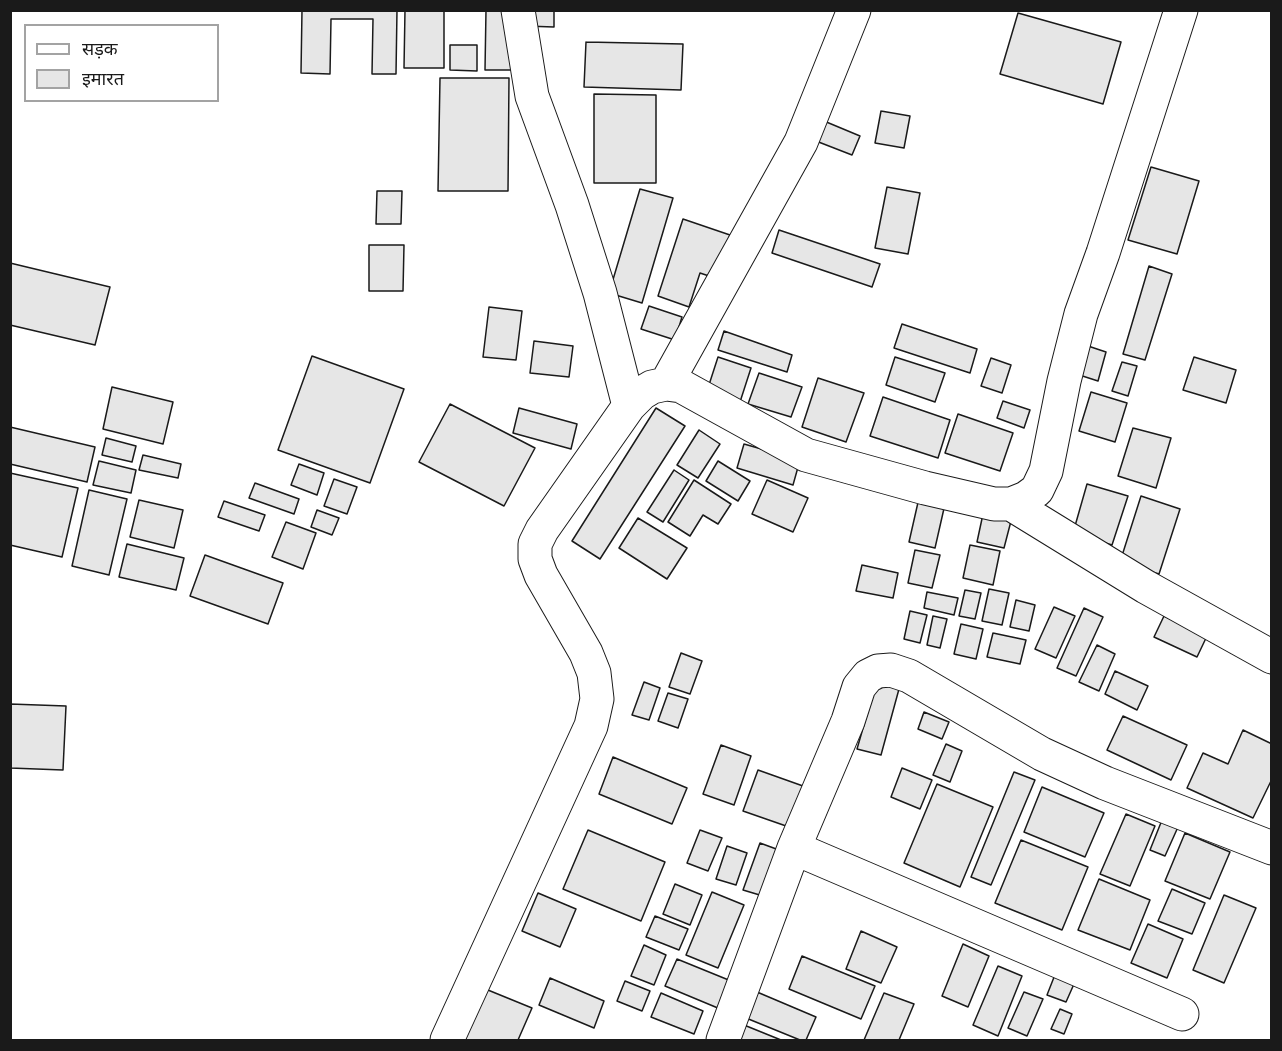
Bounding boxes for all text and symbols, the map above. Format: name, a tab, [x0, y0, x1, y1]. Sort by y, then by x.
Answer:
legend	[24, 24, 219, 102]
text: सड़क	[82, 37, 118, 59]
text: इमारत	[82, 67, 124, 89]

